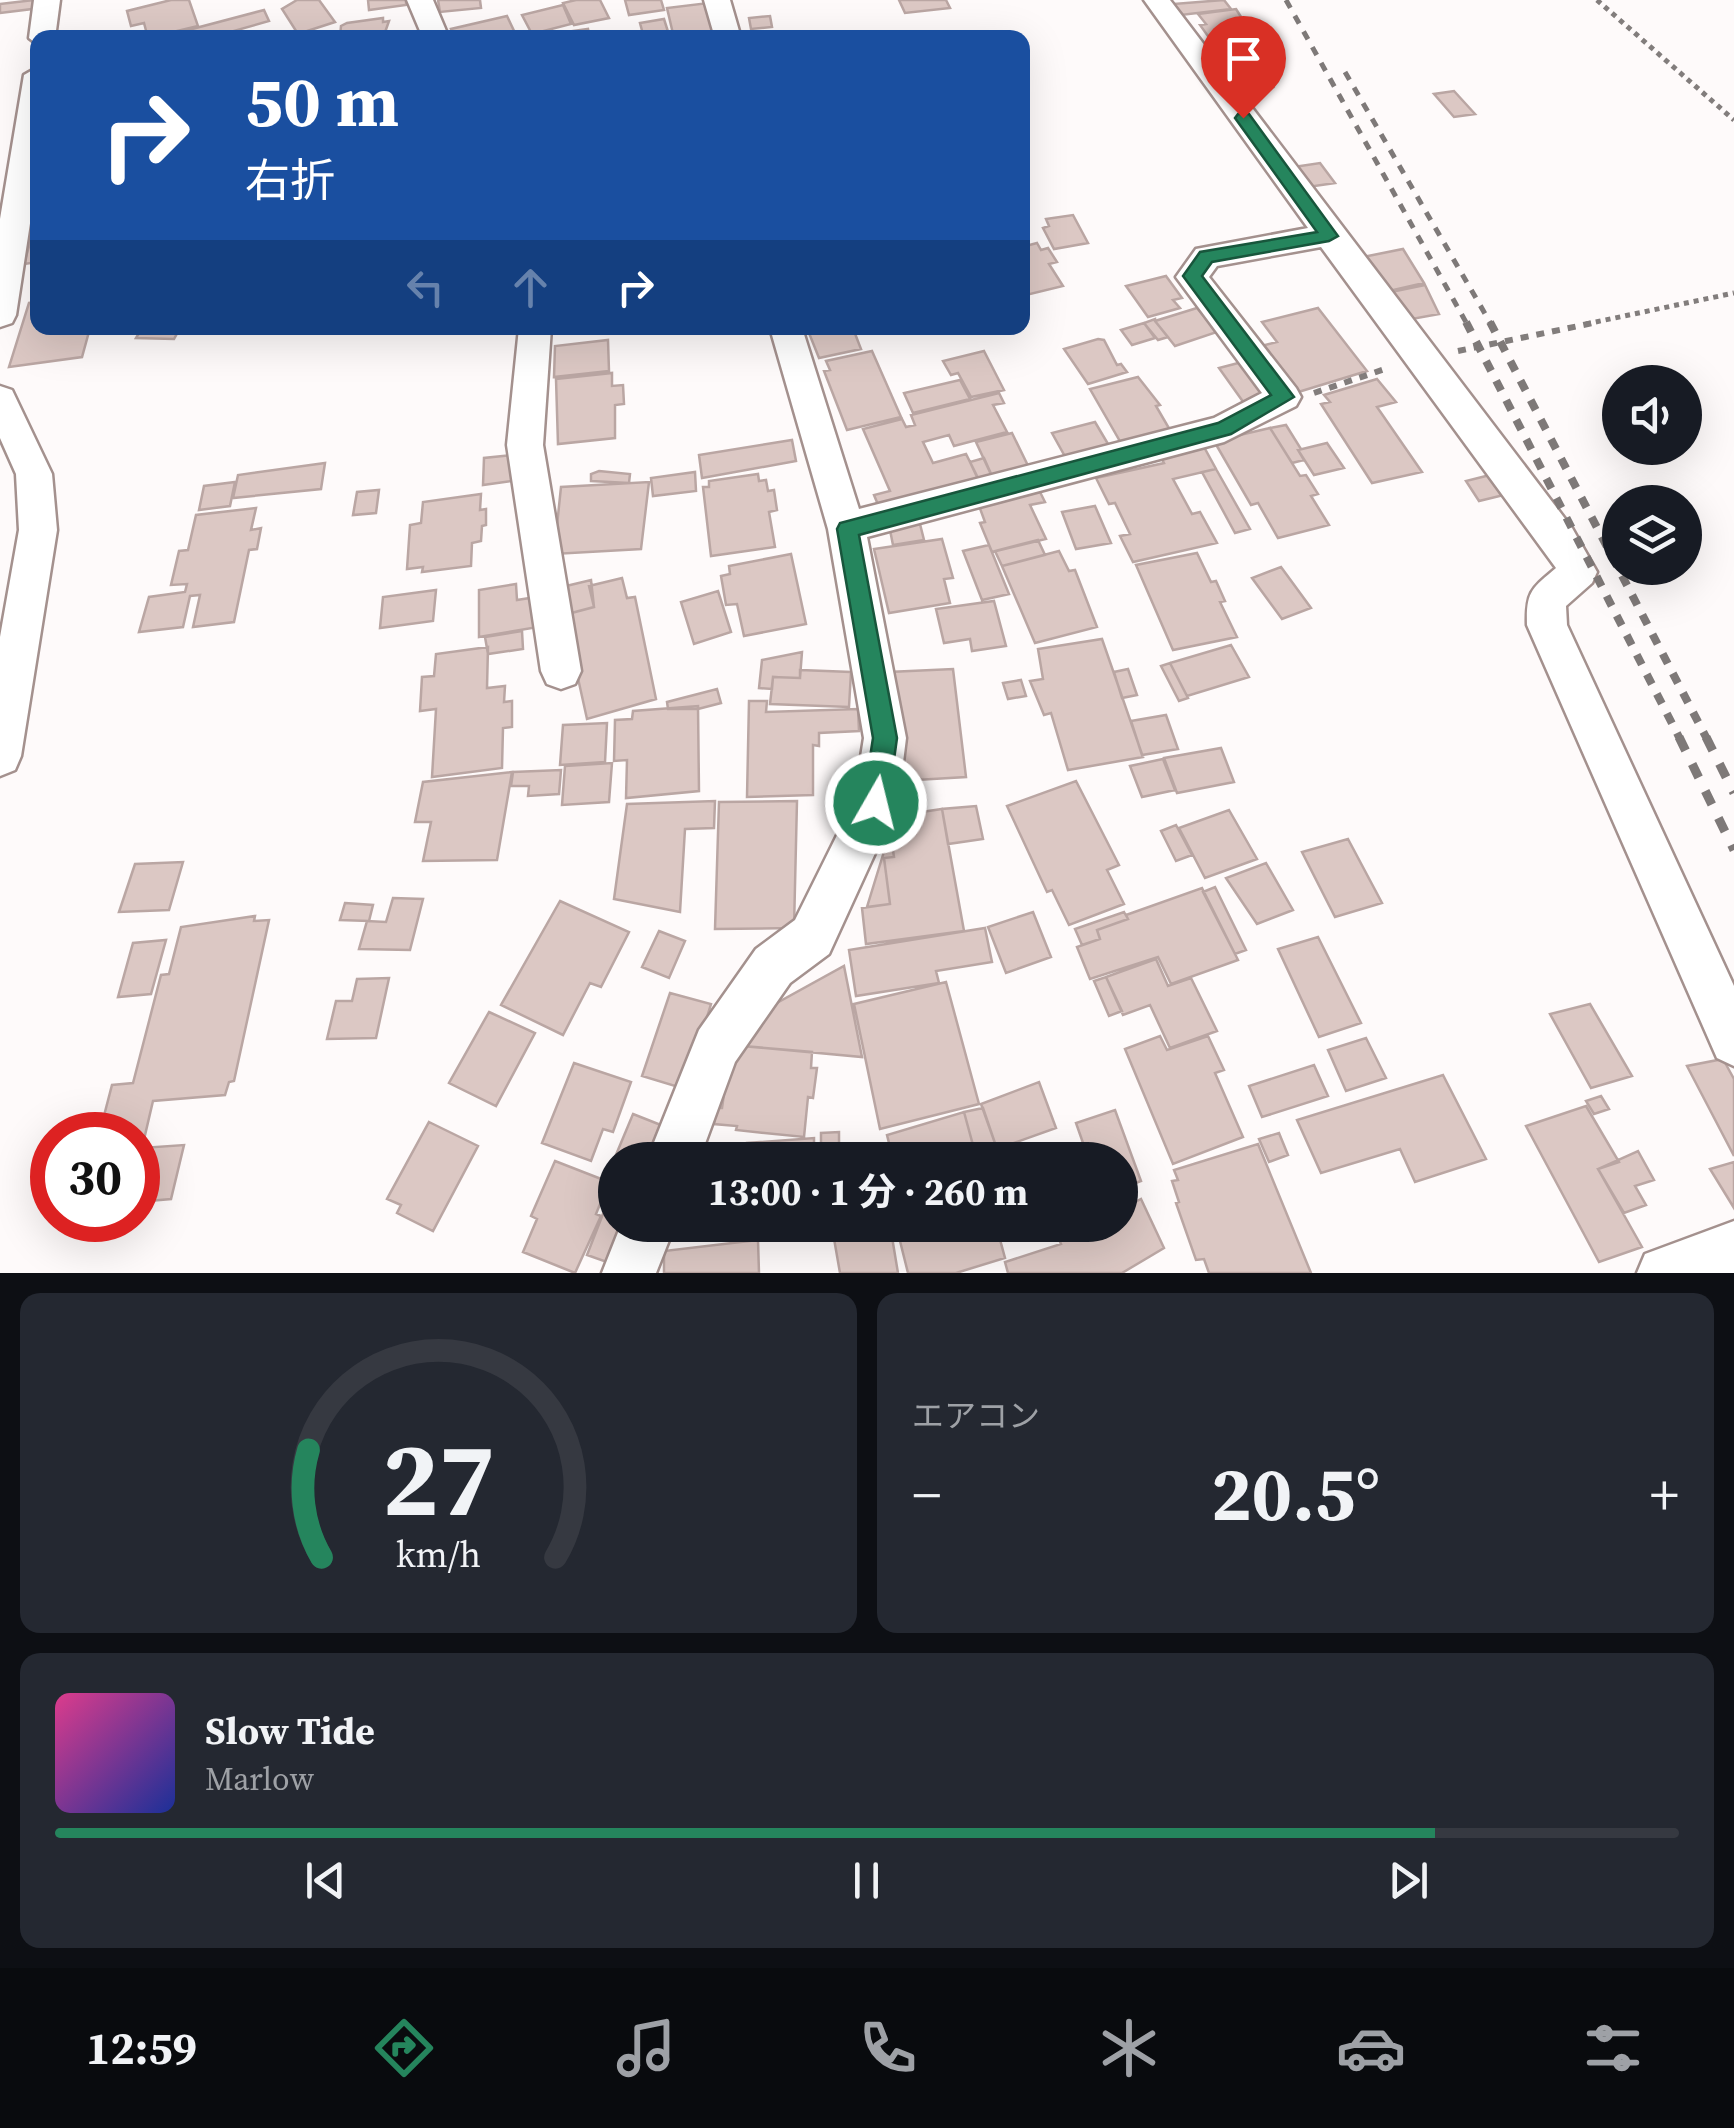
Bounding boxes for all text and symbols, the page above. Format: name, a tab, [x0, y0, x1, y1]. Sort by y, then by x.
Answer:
pin	[1201, 16, 1286, 119]
icon: arrive	[1216, 31, 1271, 86]
text: 50 m	[245, 53, 399, 149]
icon: right	[80, 70, 210, 200]
text: 右折	[245, 149, 335, 211]
icon: left	[398, 260, 453, 315]
icon: ahead	[503, 260, 558, 315]
icon: right	[608, 260, 663, 315]
map controls	[1602, 365, 1702, 585]
button: sound	[1602, 365, 1702, 465]
button: layers	[1602, 485, 1702, 585]
position arrow	[824, 751, 928, 855]
speed limit sign: 30	[30, 1112, 160, 1242]
text: 13:00 · 1 分 · 260 m	[708, 1166, 1028, 1218]
text: エアコン	[912, 1394, 1040, 1438]
text: 27	[382, 1407, 495, 1550]
text: 20.5°	[1211, 1442, 1380, 1545]
text: −	[912, 1457, 941, 1532]
text: +	[1650, 1457, 1679, 1532]
text: km/h	[396, 1530, 481, 1579]
text: Slow Tide	[205, 1705, 375, 1757]
text: Marlow	[205, 1757, 314, 1801]
icon: previous	[298, 1853, 353, 1908]
icon: pause	[839, 1853, 894, 1908]
icon: next	[1381, 1853, 1436, 1908]
icon: directions	[369, 2013, 439, 2083]
icon: music	[611, 2013, 681, 2083]
icon: phone	[853, 2013, 923, 2083]
icon: climate	[1094, 2013, 1164, 2083]
icon: car	[1336, 2013, 1406, 2083]
icon: filters	[1578, 2013, 1648, 2083]
text: 12:59	[86, 2017, 197, 2079]

